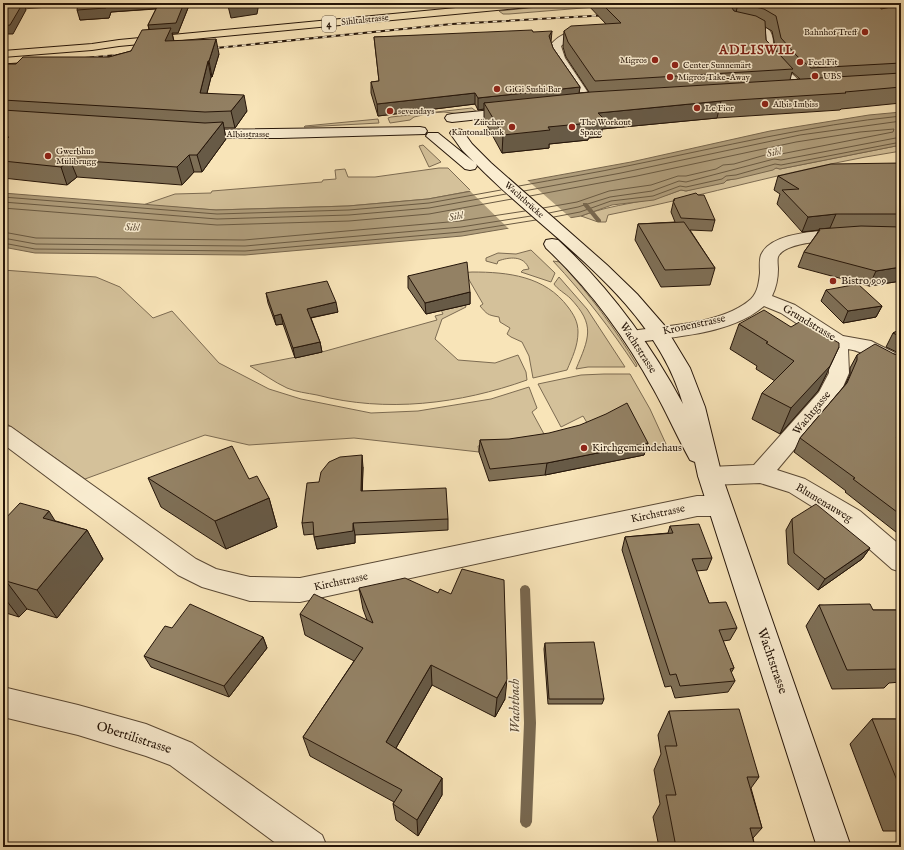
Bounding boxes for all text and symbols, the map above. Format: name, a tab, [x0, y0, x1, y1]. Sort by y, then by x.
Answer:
street label: Sihltalstrasse	[341, 12, 389, 28]
road number: 4	[322, 16, 336, 32]
place label: Bahnhof Treff	[804, 27, 859, 38]
marker: Bahnhof Treff	[860, 27, 870, 37]
district label: ADLISWIL	[718, 42, 795, 59]
place label: Migros	[620, 55, 647, 66]
marker: Migros	[650, 55, 660, 65]
marker: Feel Fit	[795, 57, 805, 67]
place label: Feel Fit	[808, 57, 838, 68]
marker: Center Sunnemärt	[670, 60, 680, 70]
place label: Center Sunnemärt	[683, 60, 751, 71]
marker: UBS	[810, 71, 820, 81]
place label: UBS	[823, 71, 842, 82]
marker: Migros Take-Away	[665, 72, 675, 82]
place label: Migros Take-Away	[678, 72, 750, 83]
marker: GiGi Sushi Bar	[492, 84, 502, 94]
place label: GiGi Sushi Bar	[505, 84, 562, 95]
marker: Albis Imbiss	[760, 99, 770, 109]
place label: Albis Imbiss	[772, 99, 818, 110]
marker: Le Fior	[692, 103, 702, 113]
place label: Le Fior	[705, 103, 734, 114]
marker: sevendays	[385, 106, 395, 116]
place label: sevendays	[398, 106, 434, 117]
place label: Zürcher Kantonalbank	[451, 117, 505, 138]
place label: The Workout Space	[580, 117, 631, 138]
marker: Zürcher Kantonalbank	[507, 122, 517, 132]
marker: The Workout Space	[567, 122, 577, 132]
street label: Albisstrasse	[226, 129, 269, 140]
water label: Sihl	[765, 145, 784, 161]
place label: Gwerbhus Mülibrugg	[56, 146, 97, 167]
marker: Gwerbhus Mülibrugg	[43, 151, 53, 161]
street label: Wachtbrücke	[502, 179, 546, 221]
water label: Sihl	[448, 209, 466, 225]
water label: Sihl	[125, 221, 141, 235]
place label: Bistro 909	[841, 274, 886, 288]
marker: Bistro 909	[828, 276, 838, 286]
street label: Grundstrasse	[780, 302, 838, 344]
street label: Kronenstrasse	[661, 312, 727, 338]
street label: Wachtstrasse	[616, 320, 660, 376]
street label: Wachtgasse	[790, 388, 834, 438]
place label: Kirchgemeindehaus	[592, 441, 682, 455]
marker: Kirchgemeindehaus	[579, 443, 589, 453]
street label: Blumenauweg	[793, 481, 856, 526]
street label: Kirchstrasse	[630, 501, 686, 527]
street label: Kirchstrasse	[313, 569, 369, 595]
street label: Wachtstrasse	[753, 626, 791, 696]
water label: Wachtbach	[506, 678, 524, 733]
street label: Obertilistrasse	[94, 718, 174, 758]

